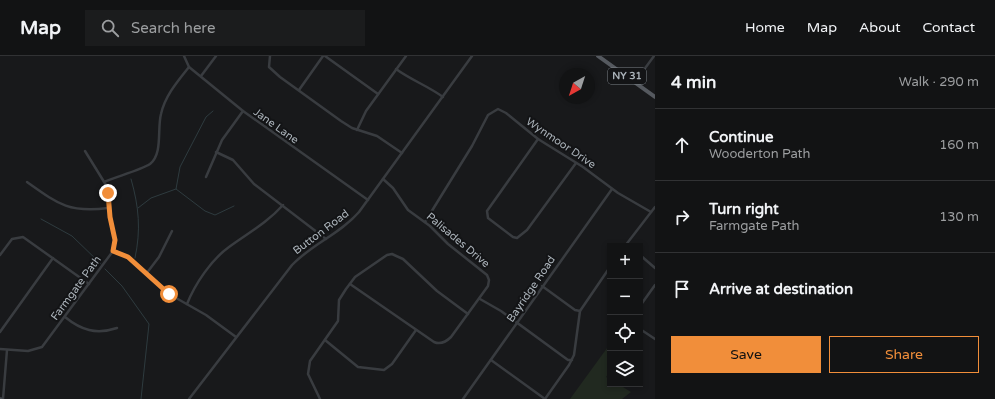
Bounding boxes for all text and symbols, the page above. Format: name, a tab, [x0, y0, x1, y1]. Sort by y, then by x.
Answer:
search box	[85, 10, 365, 46]
text: Map	[20, 17, 61, 39]
icon: search	[99, 17, 121, 39]
text: Search here	[131, 19, 215, 37]
text: Home	[745, 19, 785, 36]
text: Map	[807, 19, 837, 36]
text: About	[859, 19, 901, 36]
text: Contact	[923, 19, 975, 36]
north arrow	[559, 68, 595, 104]
road number: NY 31	[608, 68, 646, 84]
text: 4 min	[671, 72, 716, 93]
text: Walk · 290 m	[899, 74, 979, 90]
street label: Jane Lane	[251, 105, 301, 147]
street label: Wynmoor Drive	[524, 115, 598, 171]
text: Continue	[709, 128, 773, 146]
icon: ahead	[671, 134, 693, 156]
text: 160 m	[939, 137, 979, 153]
text: Wooderton Path	[709, 146, 810, 162]
route end	[99, 184, 117, 202]
text: Turn right	[709, 200, 779, 218]
icon: right	[671, 206, 693, 228]
street label: Button Road	[291, 207, 351, 257]
text: 130 m	[939, 209, 979, 225]
street label: Palisades Drive	[424, 210, 492, 270]
text: Farmgate Path	[709, 218, 800, 234]
map controls	[607, 243, 643, 387]
button: +	[607, 243, 643, 279]
street label: Farmgate Path	[48, 253, 104, 323]
street label: Bayridge Road	[504, 253, 558, 325]
icon: arrive	[671, 278, 693, 300]
button: −	[607, 279, 643, 315]
text: Arrive at destination	[709, 280, 853, 298]
route start	[160, 285, 178, 303]
button: locate	[607, 315, 643, 351]
button: Save	[671, 336, 821, 373]
button: Share	[829, 336, 979, 373]
button: layers	[607, 351, 643, 387]

